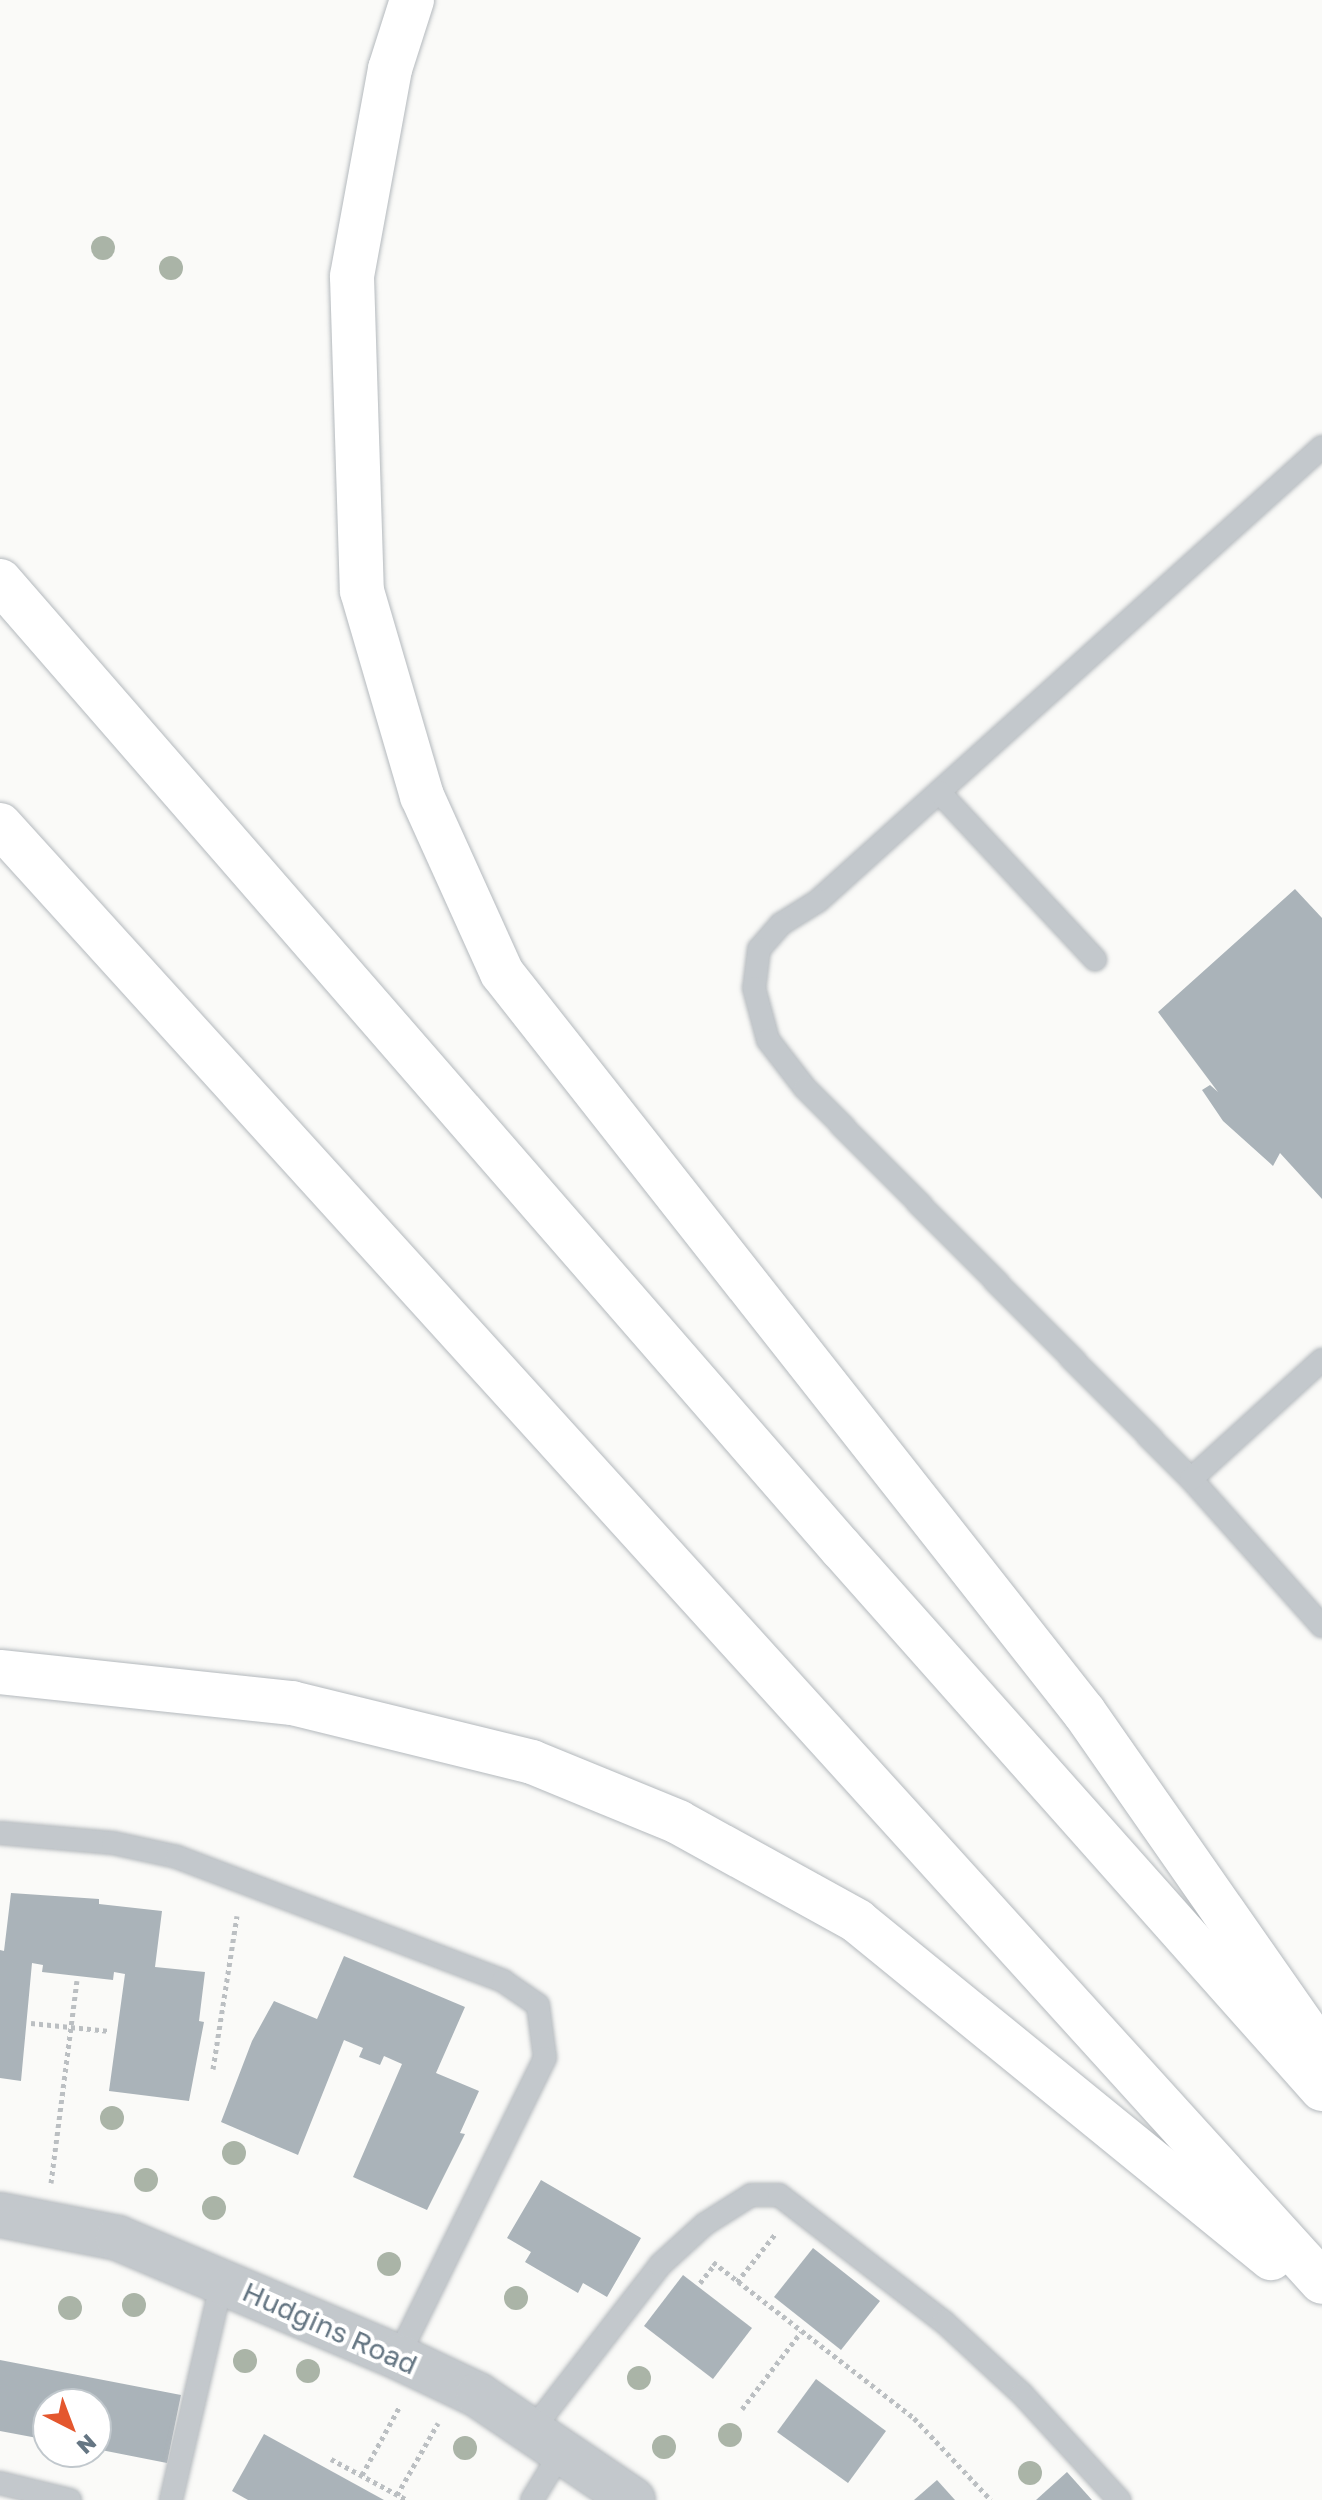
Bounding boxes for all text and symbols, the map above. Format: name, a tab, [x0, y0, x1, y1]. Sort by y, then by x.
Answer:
street label: Hudgins Road	[237, 2274, 423, 2382]
north arrow	[32, 2388, 112, 2468]
text: N	[72, 2429, 102, 2460]

